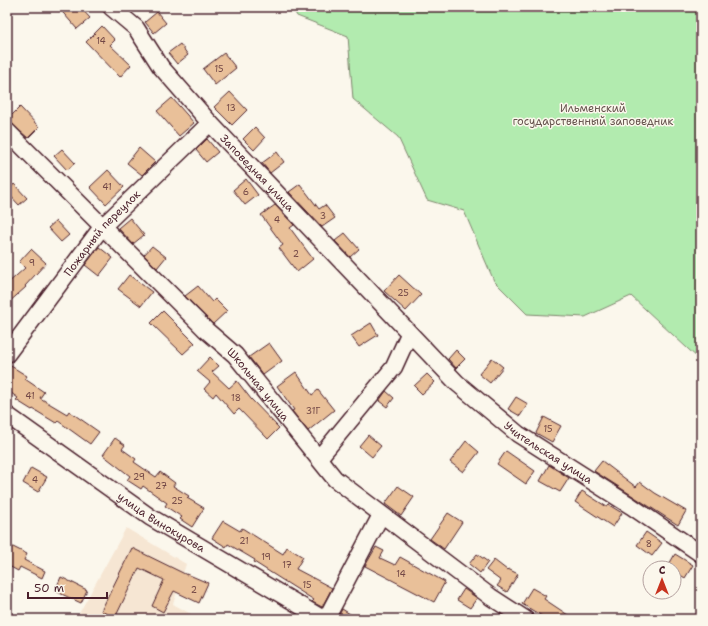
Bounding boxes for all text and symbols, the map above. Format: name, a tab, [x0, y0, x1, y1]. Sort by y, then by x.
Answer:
house number: 14	[96, 35, 106, 47]
house number: 15	[214, 63, 224, 75]
park label: Ильменский государственный заповедник	[513, 101, 673, 129]
house number: 13	[226, 102, 236, 114]
street label: Заповедная улица	[217, 131, 298, 215]
house number: 41	[102, 181, 112, 193]
house number: 6	[243, 186, 249, 198]
street label: Пожарный переулок	[60, 187, 144, 279]
house number: 3	[320, 210, 326, 222]
house number: 4	[274, 214, 280, 226]
house number: 2	[293, 248, 299, 260]
house number: 9	[29, 257, 35, 269]
house number: 25	[397, 287, 409, 299]
street label: Школьная улица	[224, 344, 293, 424]
house number: 41	[25, 390, 35, 402]
house number: 18	[231, 392, 241, 404]
house number: 31Г	[306, 405, 320, 417]
street label: Учительская улица	[501, 418, 596, 487]
house number: 15	[543, 423, 553, 435]
house number: 29	[133, 471, 145, 483]
house number: 4	[32, 474, 38, 486]
house number: 27	[155, 480, 167, 492]
street label: улица Винокурова	[114, 489, 208, 556]
house number: 25	[171, 495, 183, 507]
house number: 21	[239, 535, 249, 547]
house number: 8	[646, 538, 652, 550]
house number: 19	[261, 551, 271, 563]
house number: 17	[282, 559, 292, 571]
north arrow	[642, 560, 682, 600]
text: С	[659, 563, 666, 578]
house number: 14	[396, 568, 406, 580]
scale bar	[28, 574, 107, 600]
house number: 15	[302, 579, 312, 591]
text: 50 m	[34, 580, 64, 596]
house number: 2	[191, 584, 197, 596]

